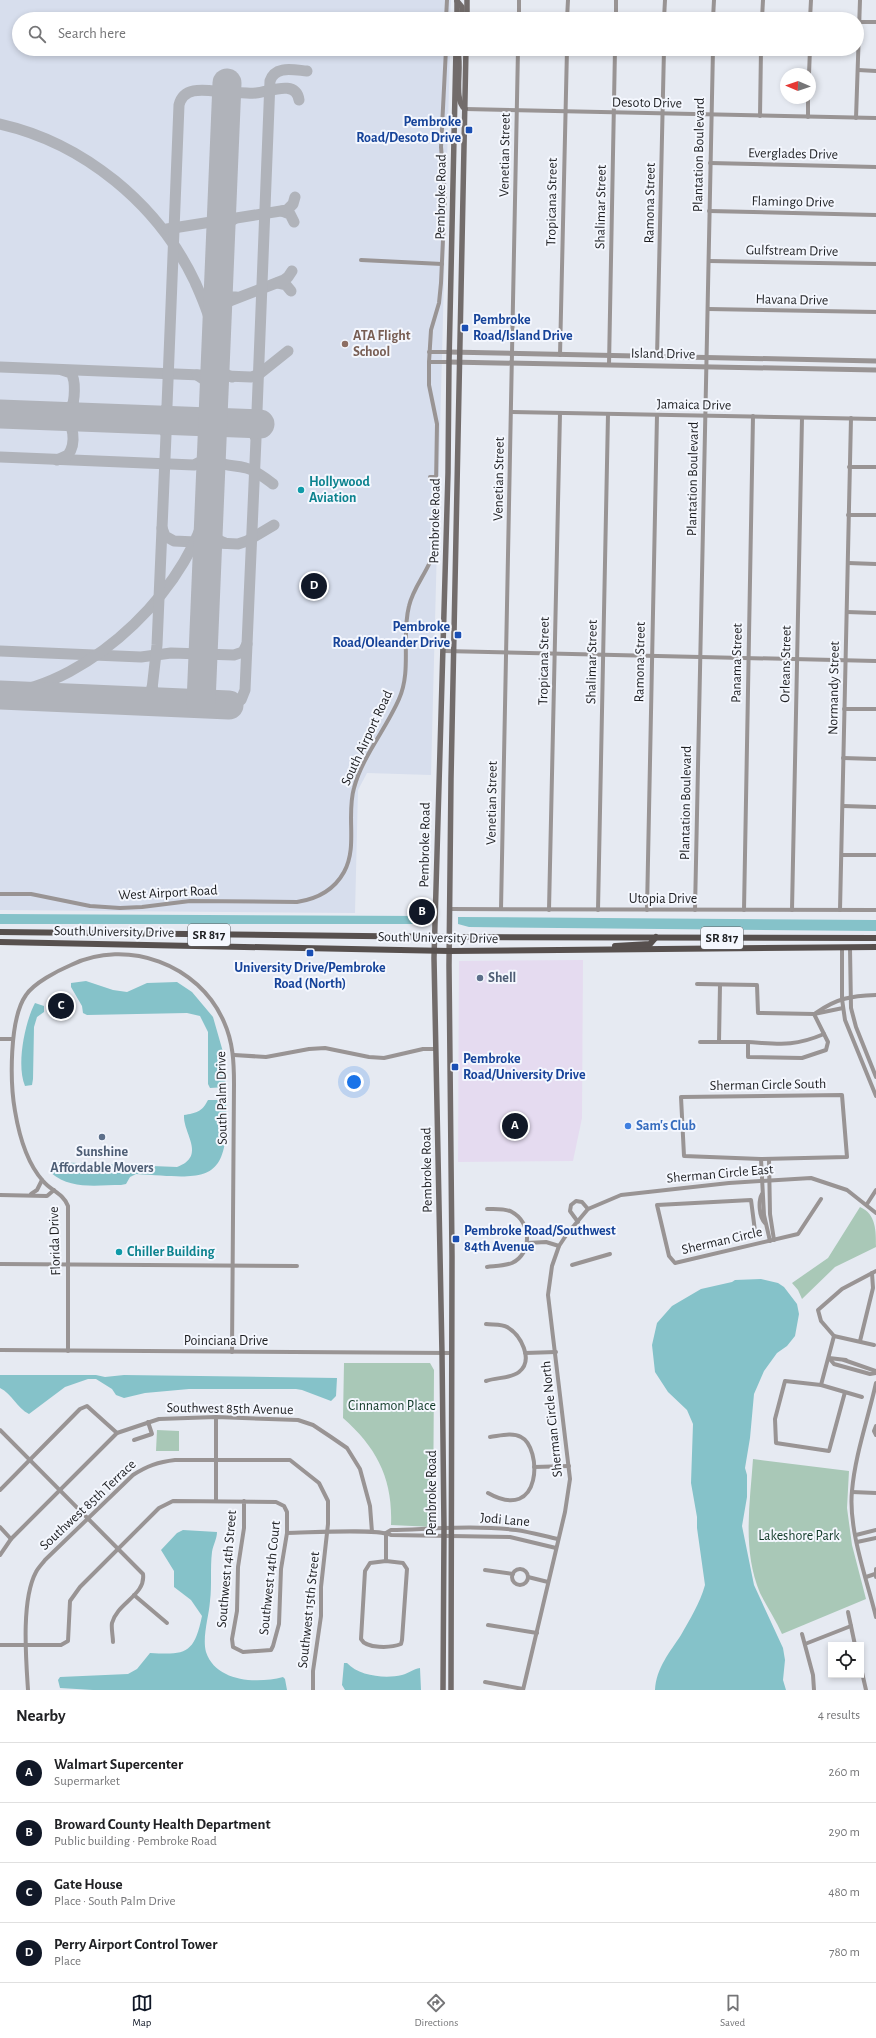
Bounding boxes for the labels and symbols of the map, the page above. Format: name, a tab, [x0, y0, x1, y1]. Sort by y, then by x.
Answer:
north arrow	[780, 68, 816, 104]
street label: Desoto Drive	[612, 95, 682, 111]
street label: Plantation Boulevard	[691, 98, 707, 212]
street label: Venetian Street	[497, 112, 513, 197]
place label: Pembroke Road/Desoto Drive	[356, 115, 461, 145]
marker: Pembroke Road/Desoto Drive	[464, 125, 474, 135]
street label: Everglades Drive	[748, 146, 838, 162]
street label: Pembroke Road	[433, 154, 449, 240]
street label: Tropicana Street	[544, 157, 560, 246]
street label: Ramona Street	[642, 162, 658, 243]
street label: Shalimar Street	[593, 164, 609, 249]
street label: Flamingo Drive	[751, 194, 835, 210]
street label: Gulfstream Drive	[746, 243, 838, 259]
street label: Havana Drive	[756, 292, 828, 308]
place label: Pembroke Road/Island Drive	[473, 313, 573, 343]
marker: Pembroke Road/Island Drive	[460, 323, 470, 333]
place label: ATA Flight School	[353, 329, 411, 359]
marker: ATA Flight School	[340, 339, 350, 349]
street label: Island Drive	[631, 346, 695, 362]
street label: Jamaica Drive	[657, 397, 731, 413]
street label: Plantation Boulevard	[685, 422, 701, 536]
street label: Venetian Street	[491, 436, 507, 521]
place label: Hollywood Aviation	[309, 475, 370, 505]
street label: Pembroke Road	[427, 478, 443, 564]
marker: Hollywood Aviation	[296, 485, 306, 495]
pin: D	[301, 571, 327, 601]
street label: Tropicana Street	[536, 616, 552, 705]
street label: Shalimar Street	[584, 619, 600, 704]
place label: Pembroke Road/Oleander Drive	[333, 620, 450, 650]
street label: Ramona Street	[632, 621, 648, 702]
street label: Panama Street	[729, 622, 745, 703]
street label: Orleans Street	[778, 625, 794, 703]
marker: Pembroke Road/Oleander Drive	[453, 630, 463, 640]
street label: Normandy Street	[826, 640, 842, 735]
street label: South Airport Road	[339, 688, 395, 788]
street label: Plantation Boulevard	[678, 746, 694, 860]
street label: Venetian Street	[484, 760, 500, 845]
street label: Pembroke Road	[417, 802, 433, 888]
street label: West Airport Road	[118, 883, 218, 903]
street label: Utopia Drive	[629, 892, 697, 906]
pin: B	[409, 897, 435, 927]
street label: South University Drive	[54, 924, 174, 940]
road number: SR 817	[188, 924, 230, 946]
road number: SR 817	[701, 927, 743, 949]
street label: South University Drive	[378, 930, 498, 946]
marker: University Drive/Pembroke Road (North)	[305, 948, 315, 958]
place label: University Drive/Pembroke Road (North)	[234, 961, 386, 991]
place label: Shell	[488, 971, 516, 985]
marker: Shell	[475, 973, 485, 983]
pin: C	[48, 991, 74, 1021]
street label: South Palm Drive	[214, 1051, 230, 1145]
place label: Pembroke Road/University Drive	[463, 1052, 586, 1082]
marker: Pembroke Road/University Drive	[450, 1062, 460, 1072]
your location	[344, 1072, 364, 1092]
street label: Sherman Circle South	[710, 1077, 826, 1093]
pin: A	[502, 1111, 528, 1141]
place label: Sam's Club	[636, 1119, 696, 1133]
marker: Sam's Club	[623, 1121, 633, 1131]
street label: Pembroke Road	[419, 1127, 435, 1213]
marker: Sunshine Affordable Movers	[97, 1132, 107, 1142]
place label: Sunshine Affordable Movers	[50, 1145, 154, 1175]
street label: Sherman Circle East	[666, 1162, 775, 1186]
street label: Florida Drive	[47, 1206, 63, 1276]
place label: Pembroke Road/Southwest 84th Avenue	[464, 1224, 616, 1254]
street label: Sherman Circle	[680, 1225, 764, 1257]
marker: Pembroke Road/Southwest 84th Avenue	[451, 1234, 461, 1244]
place label: Chiller Building	[127, 1245, 216, 1259]
marker: Chiller Building	[114, 1247, 124, 1257]
street label: Poinciana Drive	[184, 1334, 268, 1348]
street label: Sherman Circle North	[539, 1360, 565, 1478]
park label: Cinnamon Place	[348, 1399, 436, 1413]
street label: Southwest 85th Avenue	[166, 1401, 294, 1417]
street label: Pembroke Road	[425, 1450, 439, 1536]
street label: Southwest 85th Terrace	[37, 1457, 139, 1553]
street label: Southwest 14th Street	[215, 1509, 239, 1628]
street label: Jodi Lane	[480, 1511, 530, 1529]
street label: Southwest 14th Court	[257, 1520, 283, 1636]
park label: Lakeshore Park	[758, 1529, 840, 1543]
street label: Southwest 15th Street	[296, 1550, 322, 1669]

